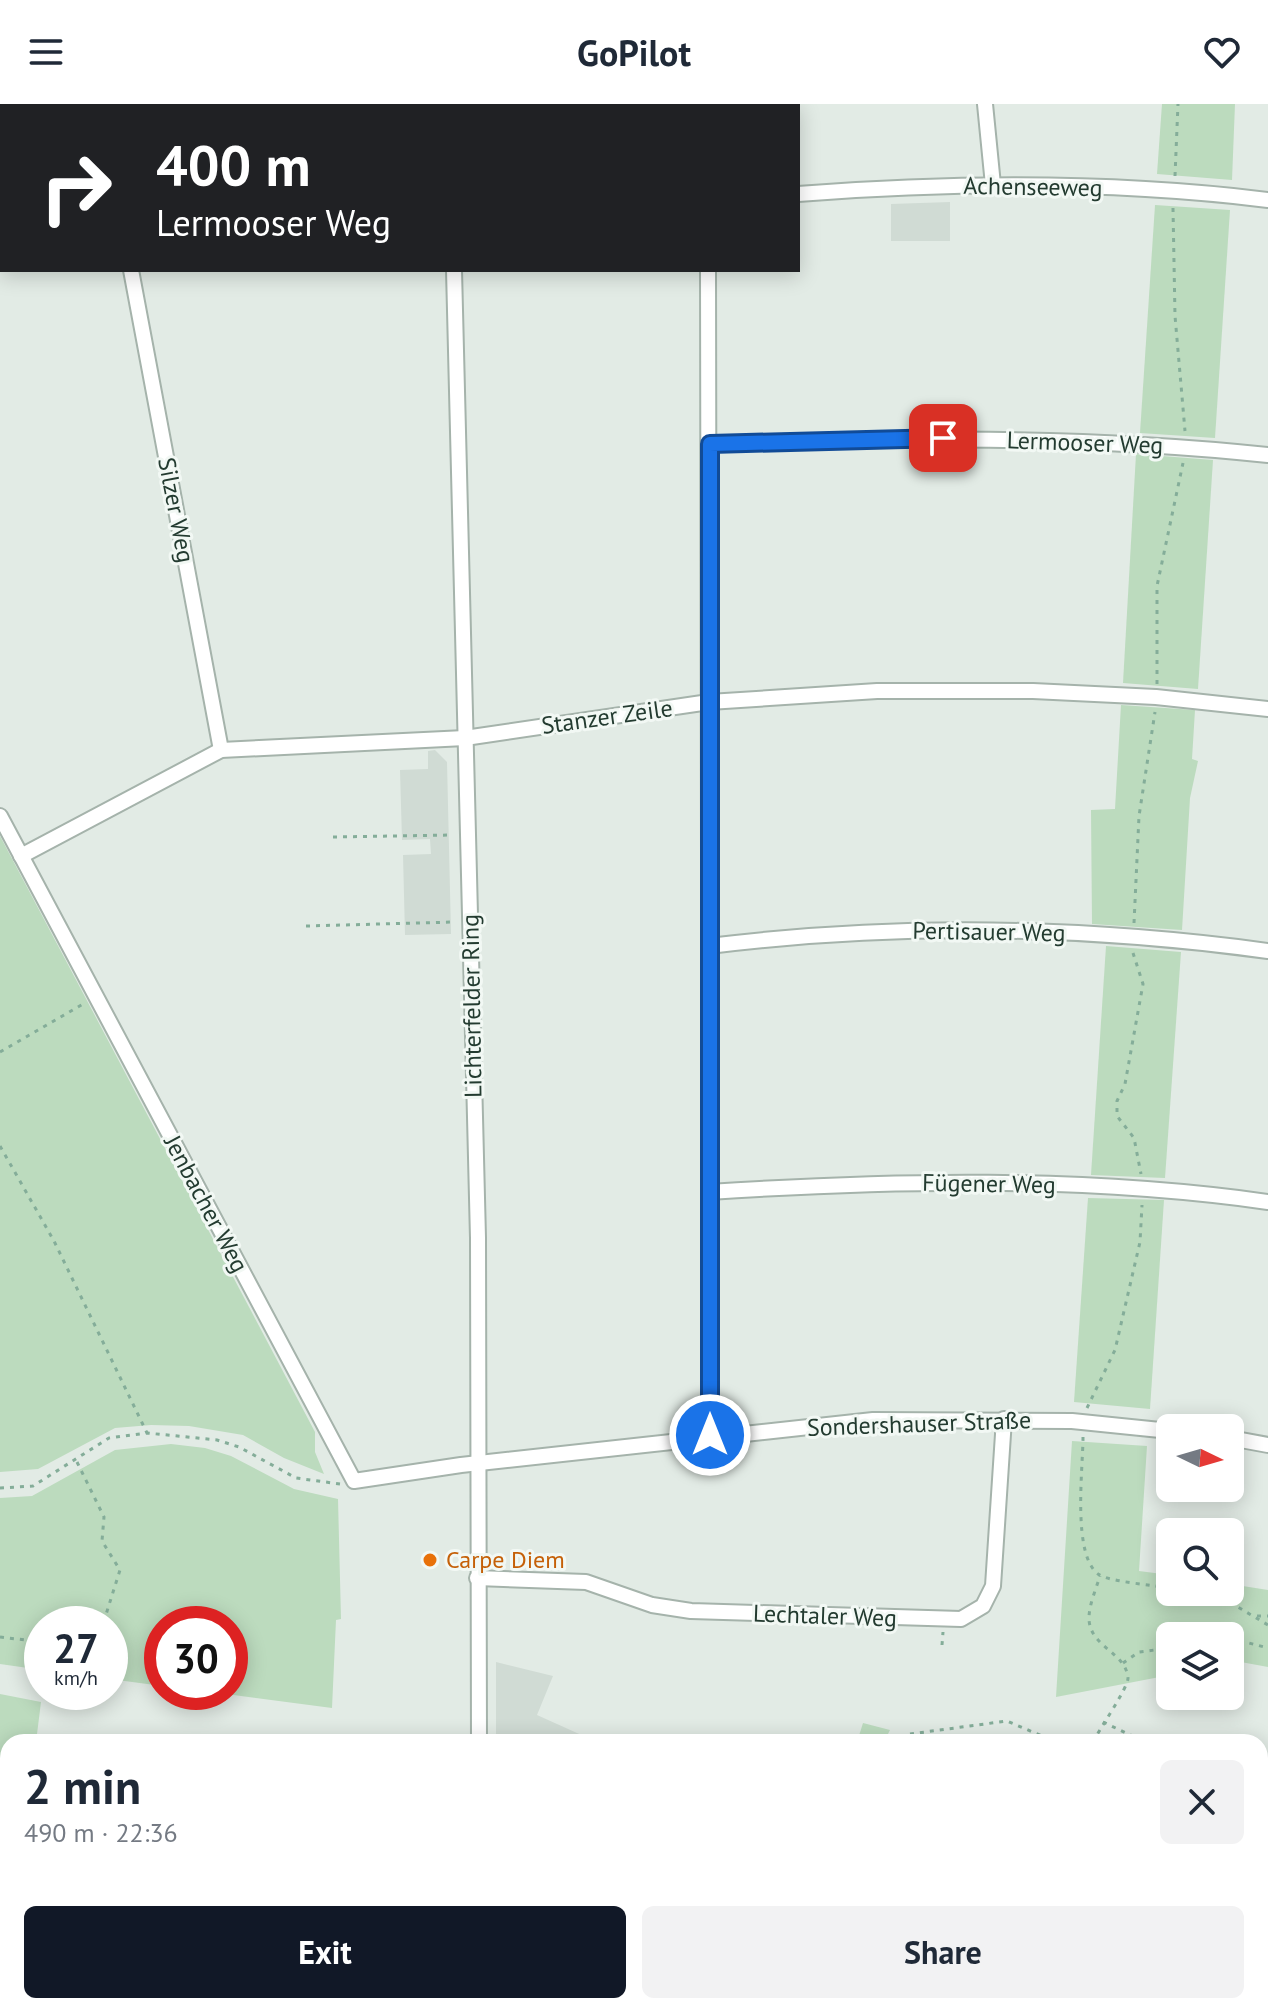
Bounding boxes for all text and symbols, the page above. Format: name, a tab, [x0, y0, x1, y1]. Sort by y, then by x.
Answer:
text: GoPilot	[577, 29, 691, 76]
icon: menu	[24, 30, 68, 74]
icon: heart	[1200, 30, 1244, 74]
text: 400 m	[156, 129, 311, 201]
icon: right	[24, 136, 128, 240]
street label: Achenseeweg	[963, 170, 1103, 203]
text: Lermooser Weg	[156, 199, 391, 246]
pin	[909, 404, 977, 472]
icon: arrive	[921, 416, 965, 460]
street label: Lermooser Weg	[1006, 424, 1164, 461]
street label: Silzer Weg	[151, 455, 202, 565]
street label: Stanzer Zeile	[539, 692, 675, 741]
street label: Lichterfelder Ring	[454, 914, 489, 1098]
street label: Pertisauer Weg	[912, 915, 1066, 948]
street label: Jenbacher Weg	[157, 1129, 256, 1278]
street label: Fügener Weg	[922, 1167, 1056, 1200]
position arrow	[668, 1393, 752, 1477]
street label: Sondershauser Straße	[806, 1404, 1032, 1443]
north arrow	[1156, 1414, 1244, 1502]
map controls	[1156, 1414, 1244, 1710]
button: search	[1156, 1518, 1244, 1606]
place label: Carpe Diem	[446, 1544, 565, 1575]
marker: Carpe Diem	[421, 1551, 439, 1569]
street label: Lechtaler Weg	[753, 1597, 897, 1634]
speed limit sign: 30	[144, 1606, 248, 1710]
text: 27	[53, 1622, 99, 1674]
button: layers	[1156, 1622, 1244, 1710]
text: km/h	[54, 1665, 98, 1691]
text: 2 min	[24, 1755, 141, 1817]
button: close	[1160, 1760, 1244, 1844]
text: 490 m · 22:36	[24, 1816, 178, 1849]
button: Exit	[24, 1906, 626, 1998]
button: Share	[642, 1906, 1244, 1998]

